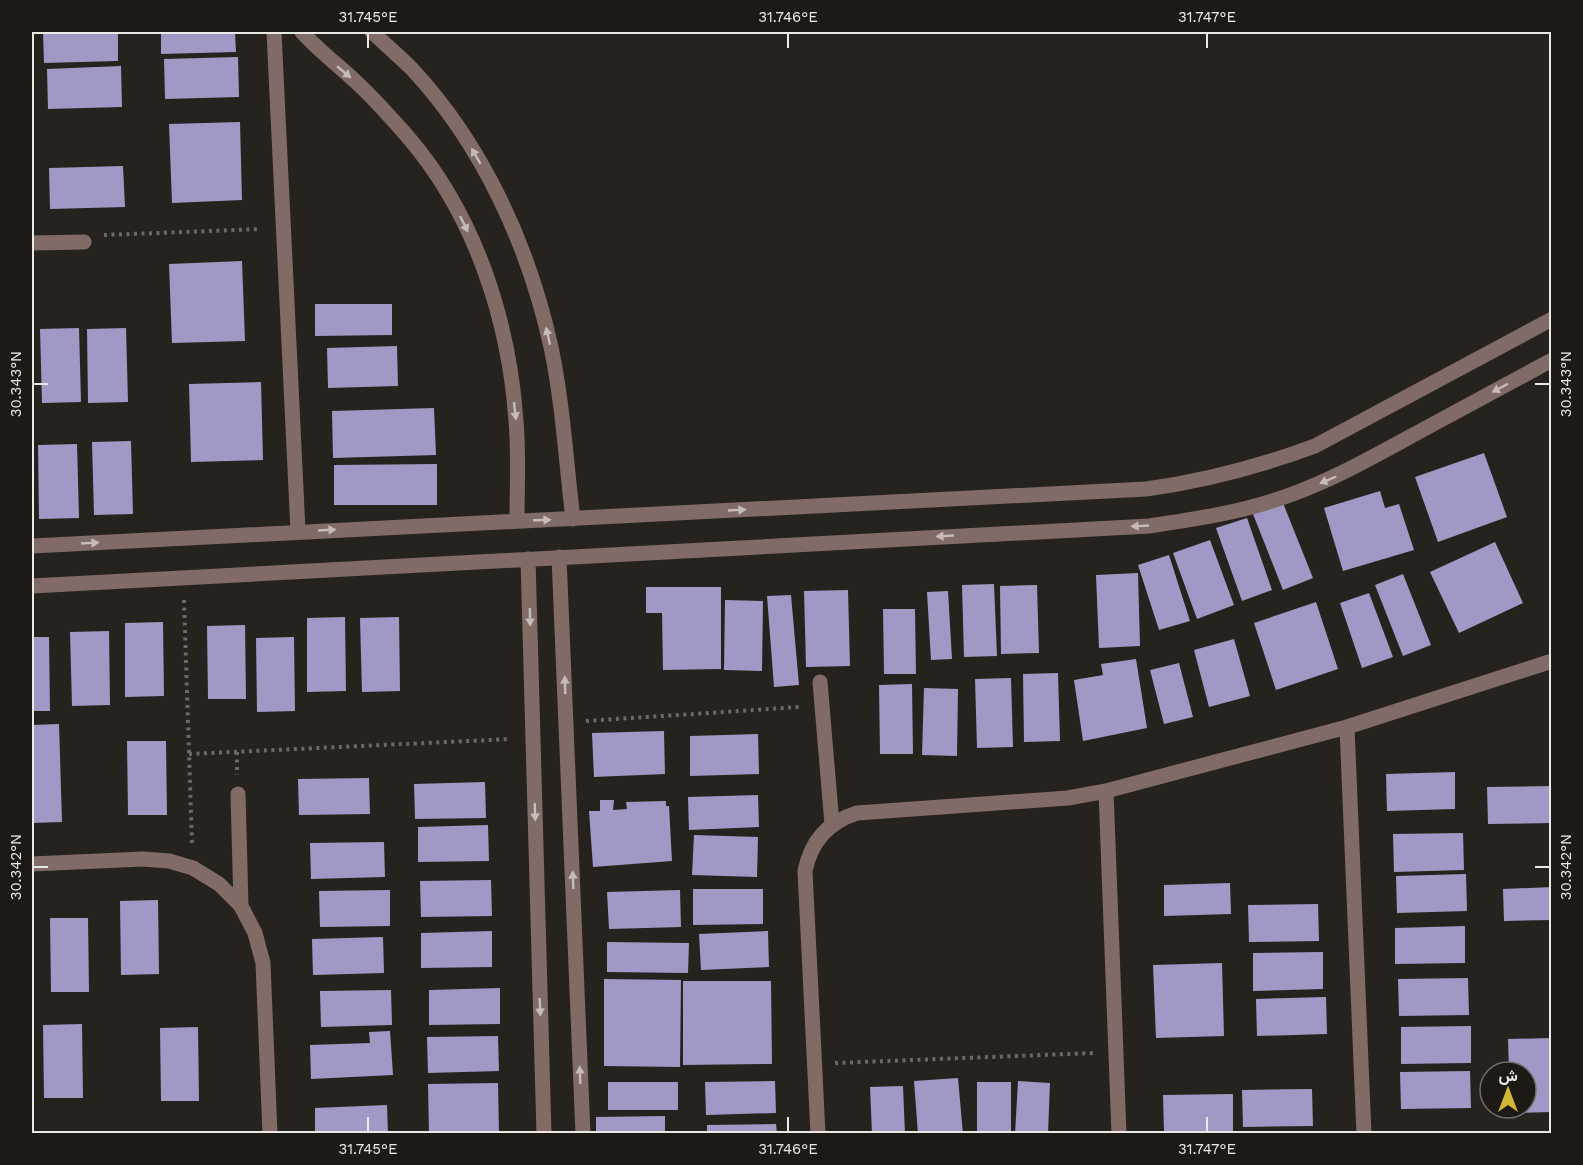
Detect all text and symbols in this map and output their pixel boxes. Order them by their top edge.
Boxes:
text: 31.745°E [338,8,398,26]
text: 31.746°E [758,8,818,26]
text: 31.747°E [1178,8,1236,26]
one-way arrow [336,65,352,78]
one-way arrow [470,148,481,164]
one-way arrow [460,215,469,232]
one-way arrow [543,327,552,346]
text: 30.343°N [7,351,25,417]
text: 30.343°N [1557,351,1575,417]
one-way arrow [1491,383,1508,393]
one-way arrow [510,401,520,420]
one-way arrow [1319,476,1337,485]
one-way arrow [728,506,747,515]
one-way arrow [533,516,552,525]
one-way arrow [1130,522,1149,531]
one-way arrow [317,525,336,534]
one-way arrow [935,532,954,541]
one-way arrow [80,538,99,547]
one-way arrow [525,608,535,627]
one-way arrow [560,676,569,695]
one-way arrow [530,803,540,822]
text: 30.342°N [7,834,25,900]
text: 30.342°N [1557,834,1575,900]
one-way arrow [568,871,577,890]
one-way arrow [536,998,545,1017]
north arrow [1478,1060,1538,1120]
one-way arrow [576,1066,585,1085]
text: ش [1498,1066,1518,1085]
text: 31.745°E [338,1140,398,1158]
text: 31.746°E [758,1140,818,1158]
text: 31.747°E [1178,1140,1236,1158]

